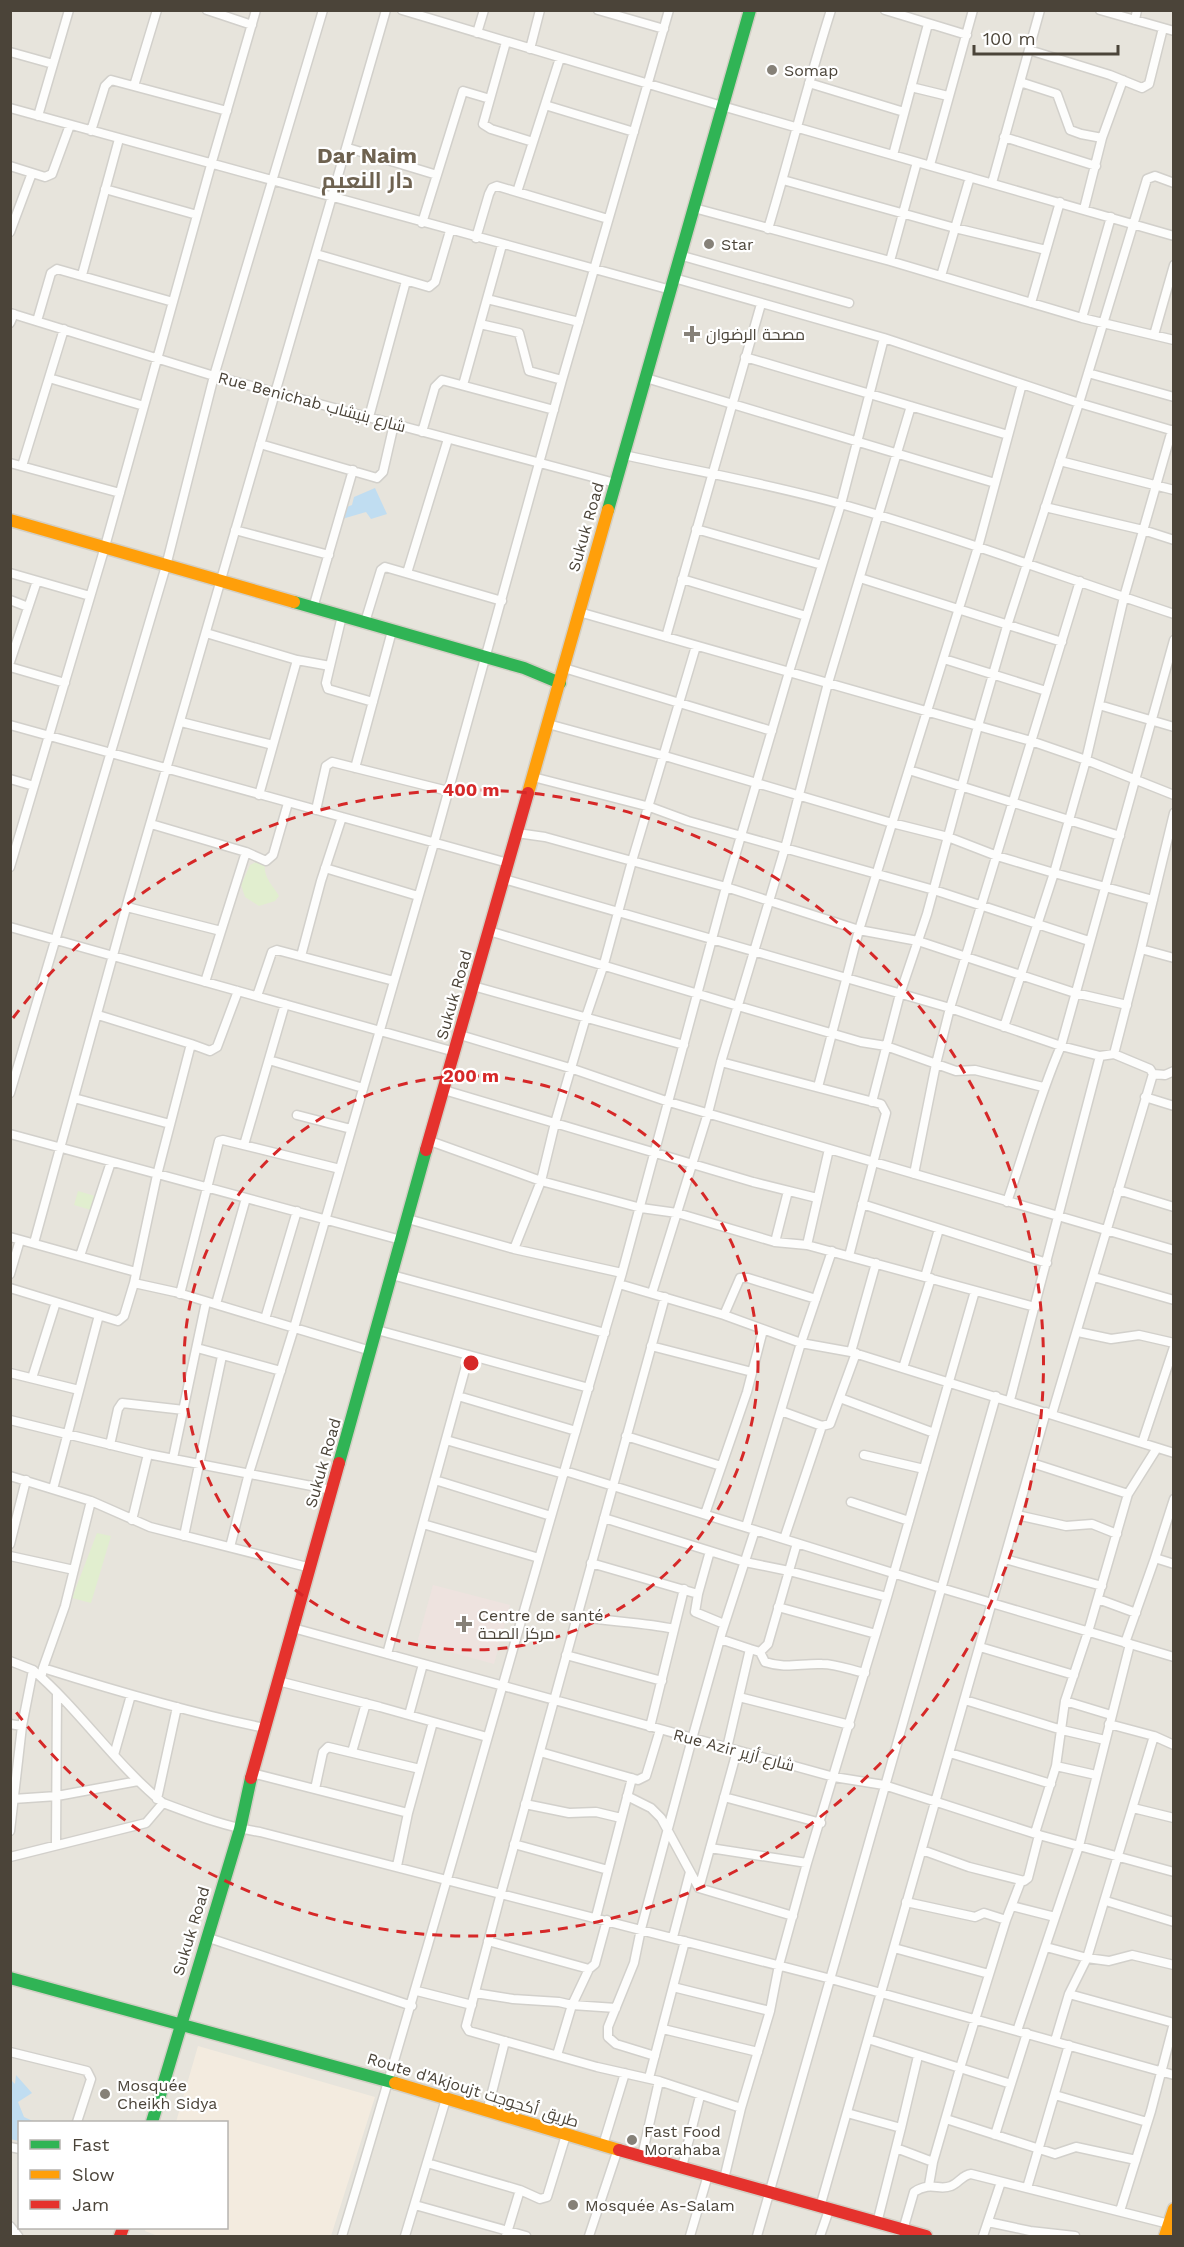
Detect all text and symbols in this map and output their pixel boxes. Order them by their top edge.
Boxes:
scale bar [974,18,1118,56]
text: 100 m [983,28,1036,49]
place label: Somap [784,61,838,80]
marker: Somap [765,63,779,77]
district label: Dar Naim دار النعيم [317,143,417,196]
place label: Star [721,235,754,254]
marker: Star [702,237,716,251]
marker: مصحة الرضوان [683,325,701,343]
place label: مصحة الرضوان [706,325,805,345]
street label: Rue Benichab شارع بنيشاب [216,368,408,438]
street label: Sukuk Road [564,480,608,574]
text: 400 m [443,779,499,800]
street label: Sukuk Road [432,948,476,1042]
text: 200 m [443,1065,499,1086]
centre of rings [461,1353,481,1373]
street label: Sukuk Road [301,1416,345,1510]
place label: Centre de santé مركز الصحة [478,1606,604,1643]
marker: Centre de santé مركز الصحة [455,1615,473,1633]
street label: Rue Azir شارع أزير [671,1725,797,1777]
street label: Sukuk Road [168,1884,214,1978]
street label: Route d'Akjoujt طريق أكجوجت [365,2049,581,2132]
place label: Mosquée Cheikh Sidya [117,2076,217,2113]
marker: Mosquée Cheikh Sidya [98,2087,112,2101]
legend [18,2121,228,2229]
place label: Fast Food Morahaba [644,2122,721,2159]
marker: Fast Food Morahaba [625,2133,639,2147]
text: Fast [72,2134,110,2155]
text: Slow [72,2164,115,2185]
text: Jam [72,2194,109,2215]
place label: Mosquée As-Salam [585,2196,735,2215]
marker: Mosquée As-Salam [566,2198,580,2212]

